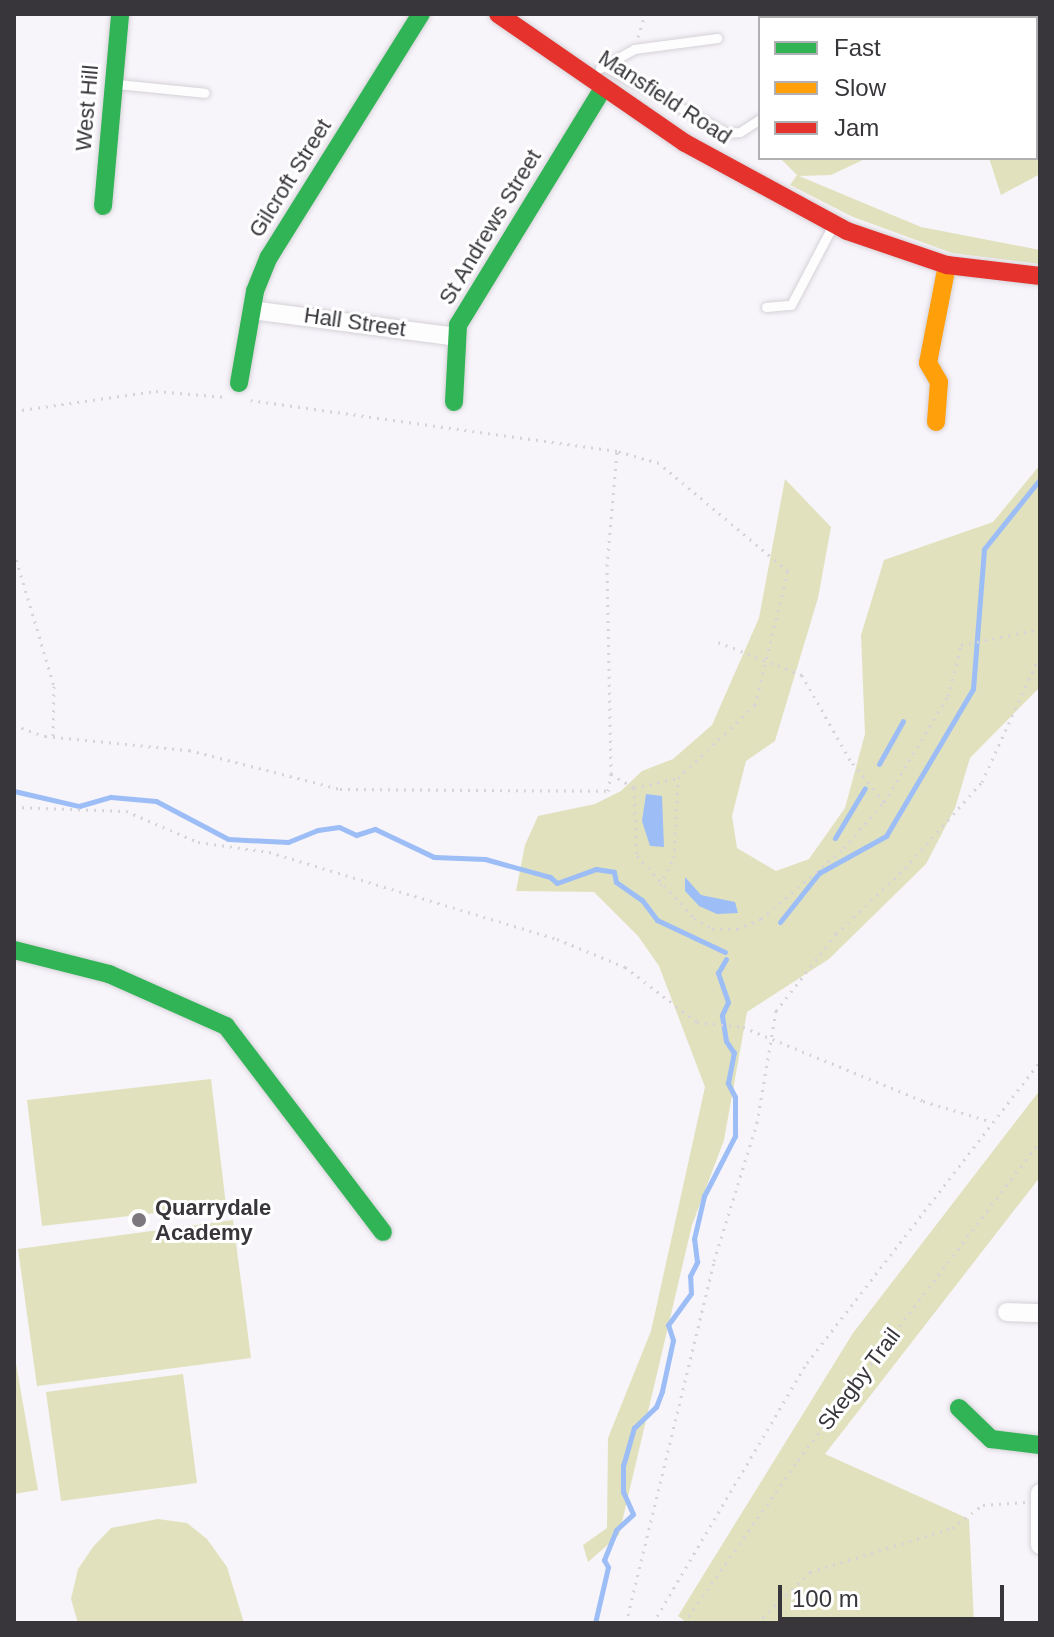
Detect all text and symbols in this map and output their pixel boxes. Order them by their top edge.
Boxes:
legend [758,16,1038,160]
text: Fast [834,34,881,61]
street label: Mansfield Road [594,44,736,150]
street label: West Hill [70,64,104,152]
text: Slow [834,74,886,101]
street label: Gilcroft Street [243,114,337,242]
text: Jam [834,114,879,141]
street label: St Andrews Street [433,144,547,310]
street label: Hall Street [302,302,408,342]
place label: Quarrydale Academy [155,1194,271,1246]
marker: Quarrydale Academy [130,1211,148,1229]
street label: Skegby Trail [812,1323,906,1435]
scale bar [782,1569,1008,1619]
text: 100 m [792,1585,859,1612]

